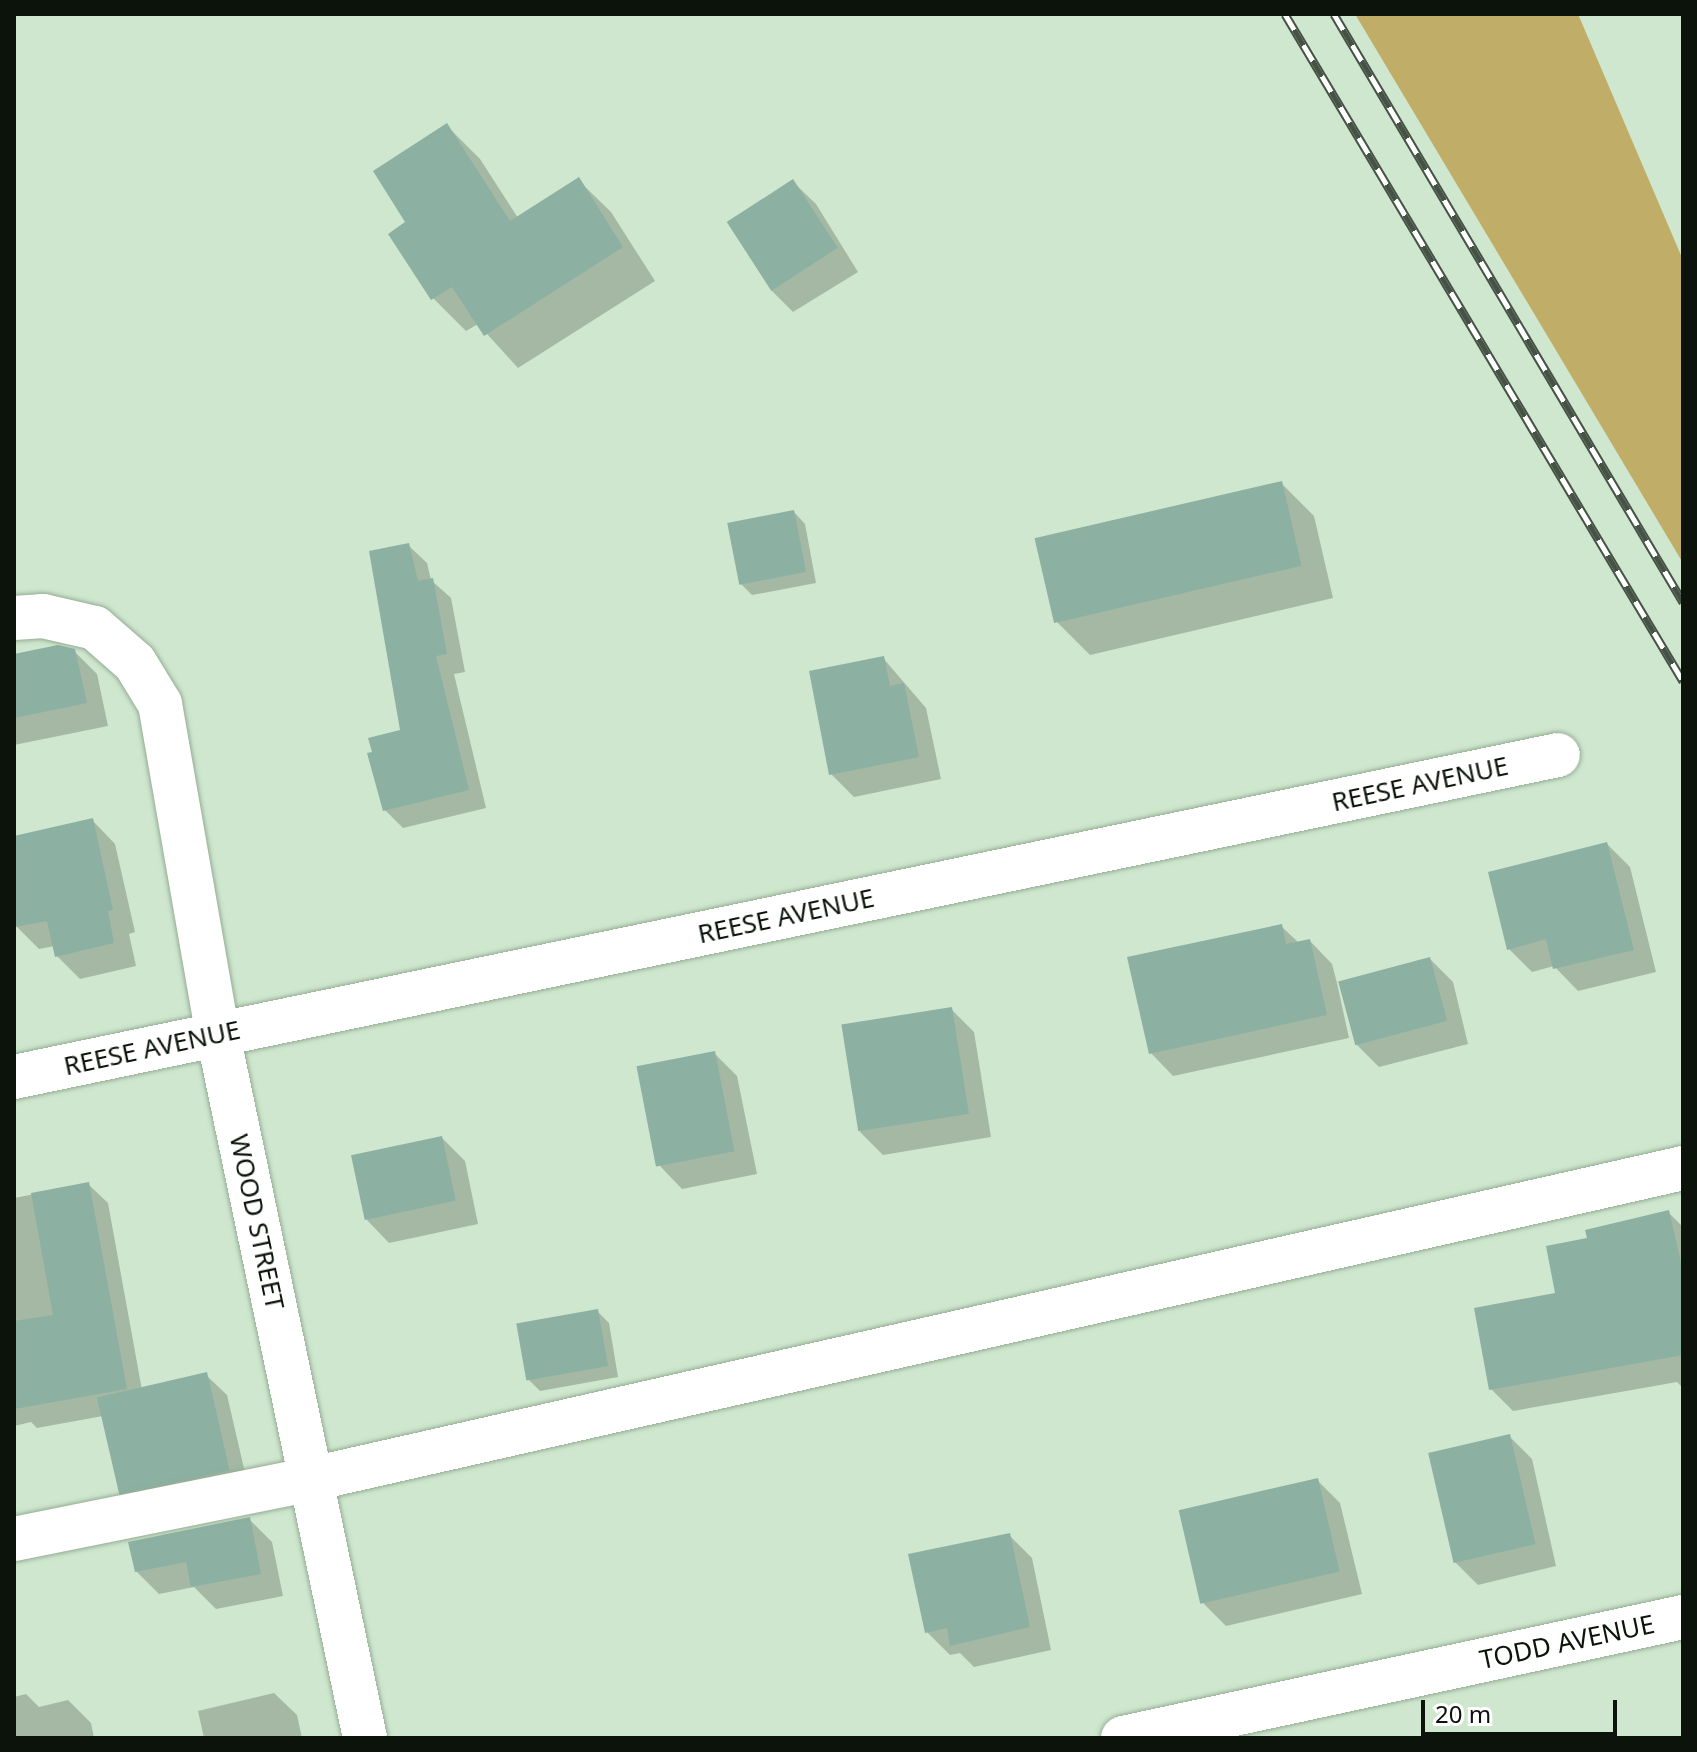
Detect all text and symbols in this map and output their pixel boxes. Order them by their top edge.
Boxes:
street label: REESE AVENUE [1329,750,1511,818]
street label: REESE AVENUE [695,882,877,950]
street label: REESE AVENUE [61,1014,243,1082]
street label: WOOD STREET [223,1131,291,1313]
street label: TODD AVENUE [1477,1608,1657,1676]
scale bar [1425,1684,1621,1734]
text: 20 m [1435,1697,1491,1730]

